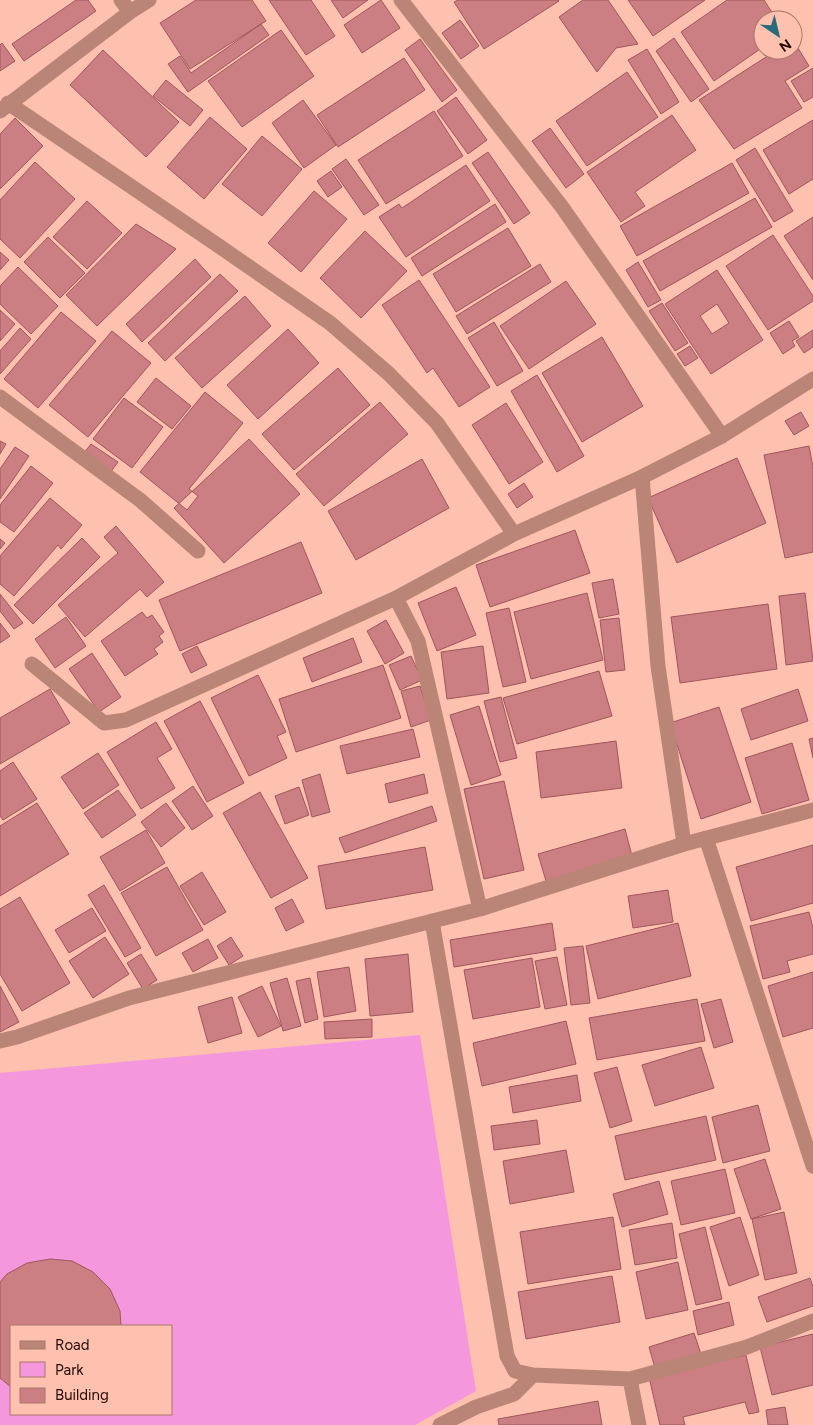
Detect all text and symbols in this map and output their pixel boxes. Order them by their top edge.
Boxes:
north arrow [753,10,803,60]
text: N [776,35,794,55]
legend [10,1325,172,1415]
text: Road [55,1336,90,1354]
text: Park [55,1361,84,1379]
text: Building [55,1386,109,1404]

